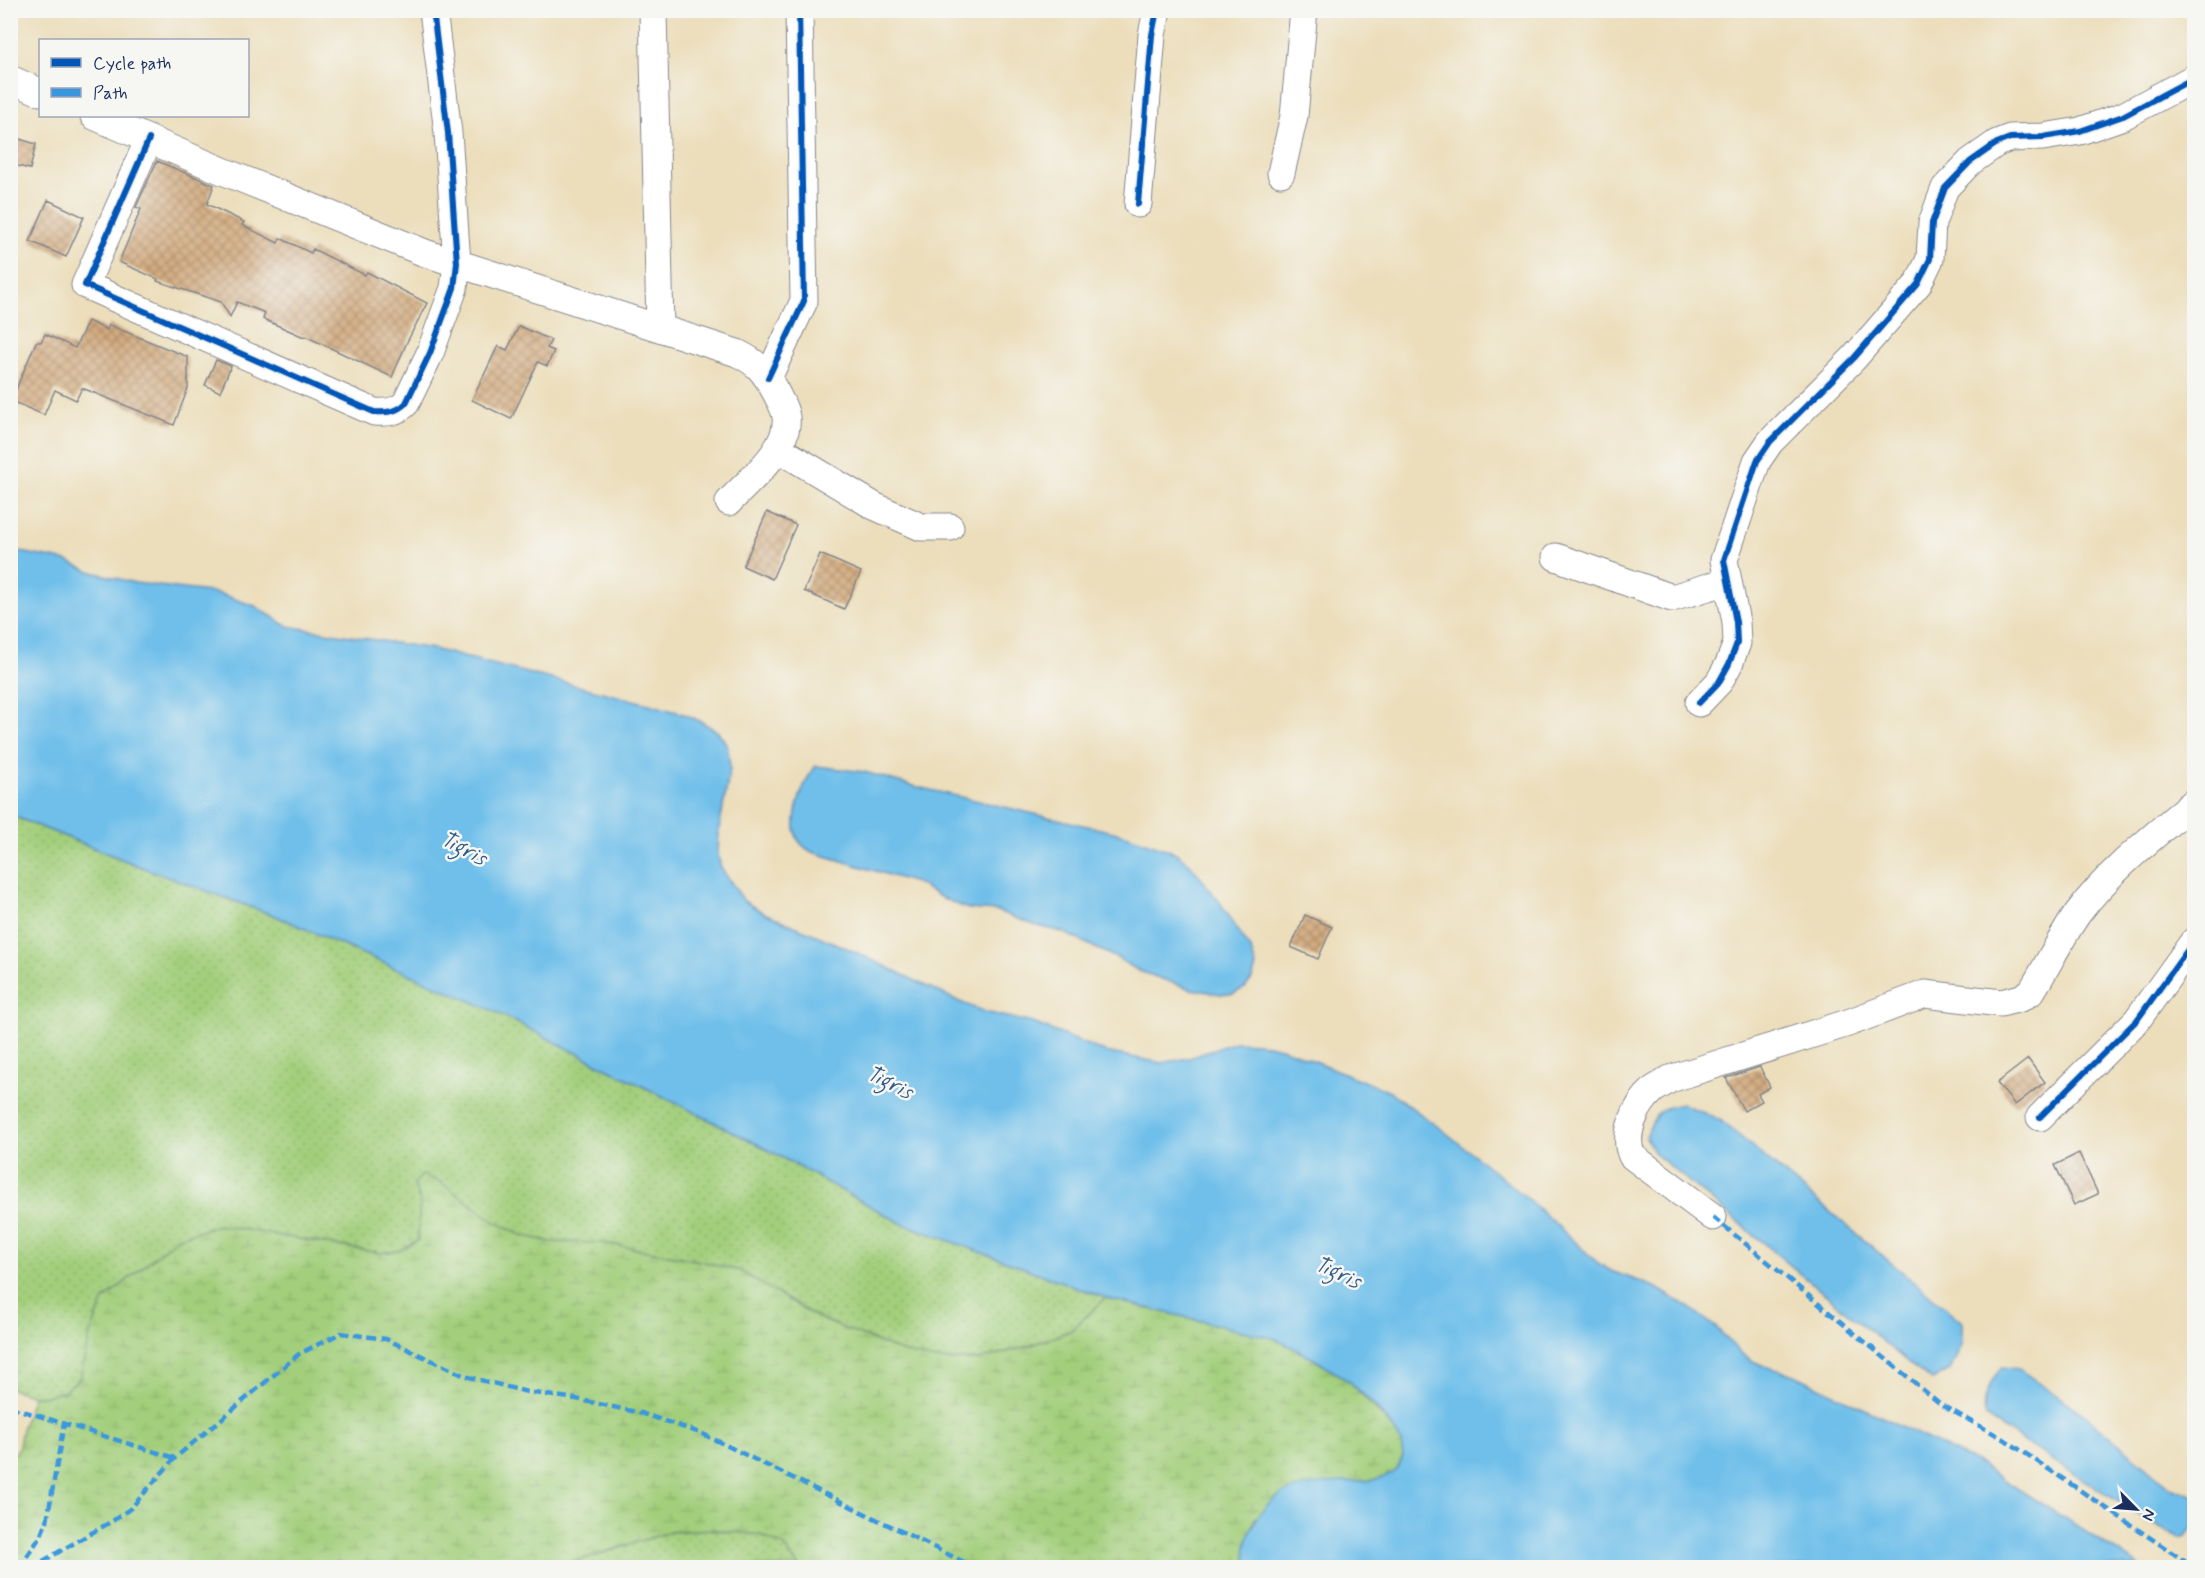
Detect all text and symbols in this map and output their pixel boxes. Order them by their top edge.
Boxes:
legend [39,39,249,117]
text: Cycle path [93,52,171,76]
text: Path [93,82,128,106]
water label: Tigris [435,825,493,875]
water label: Tigris [861,1059,919,1109]
water label: Tigris [1309,1250,1367,1298]
north arrow [2106,1479,2166,1539]
text: N [2136,1505,2160,1524]

